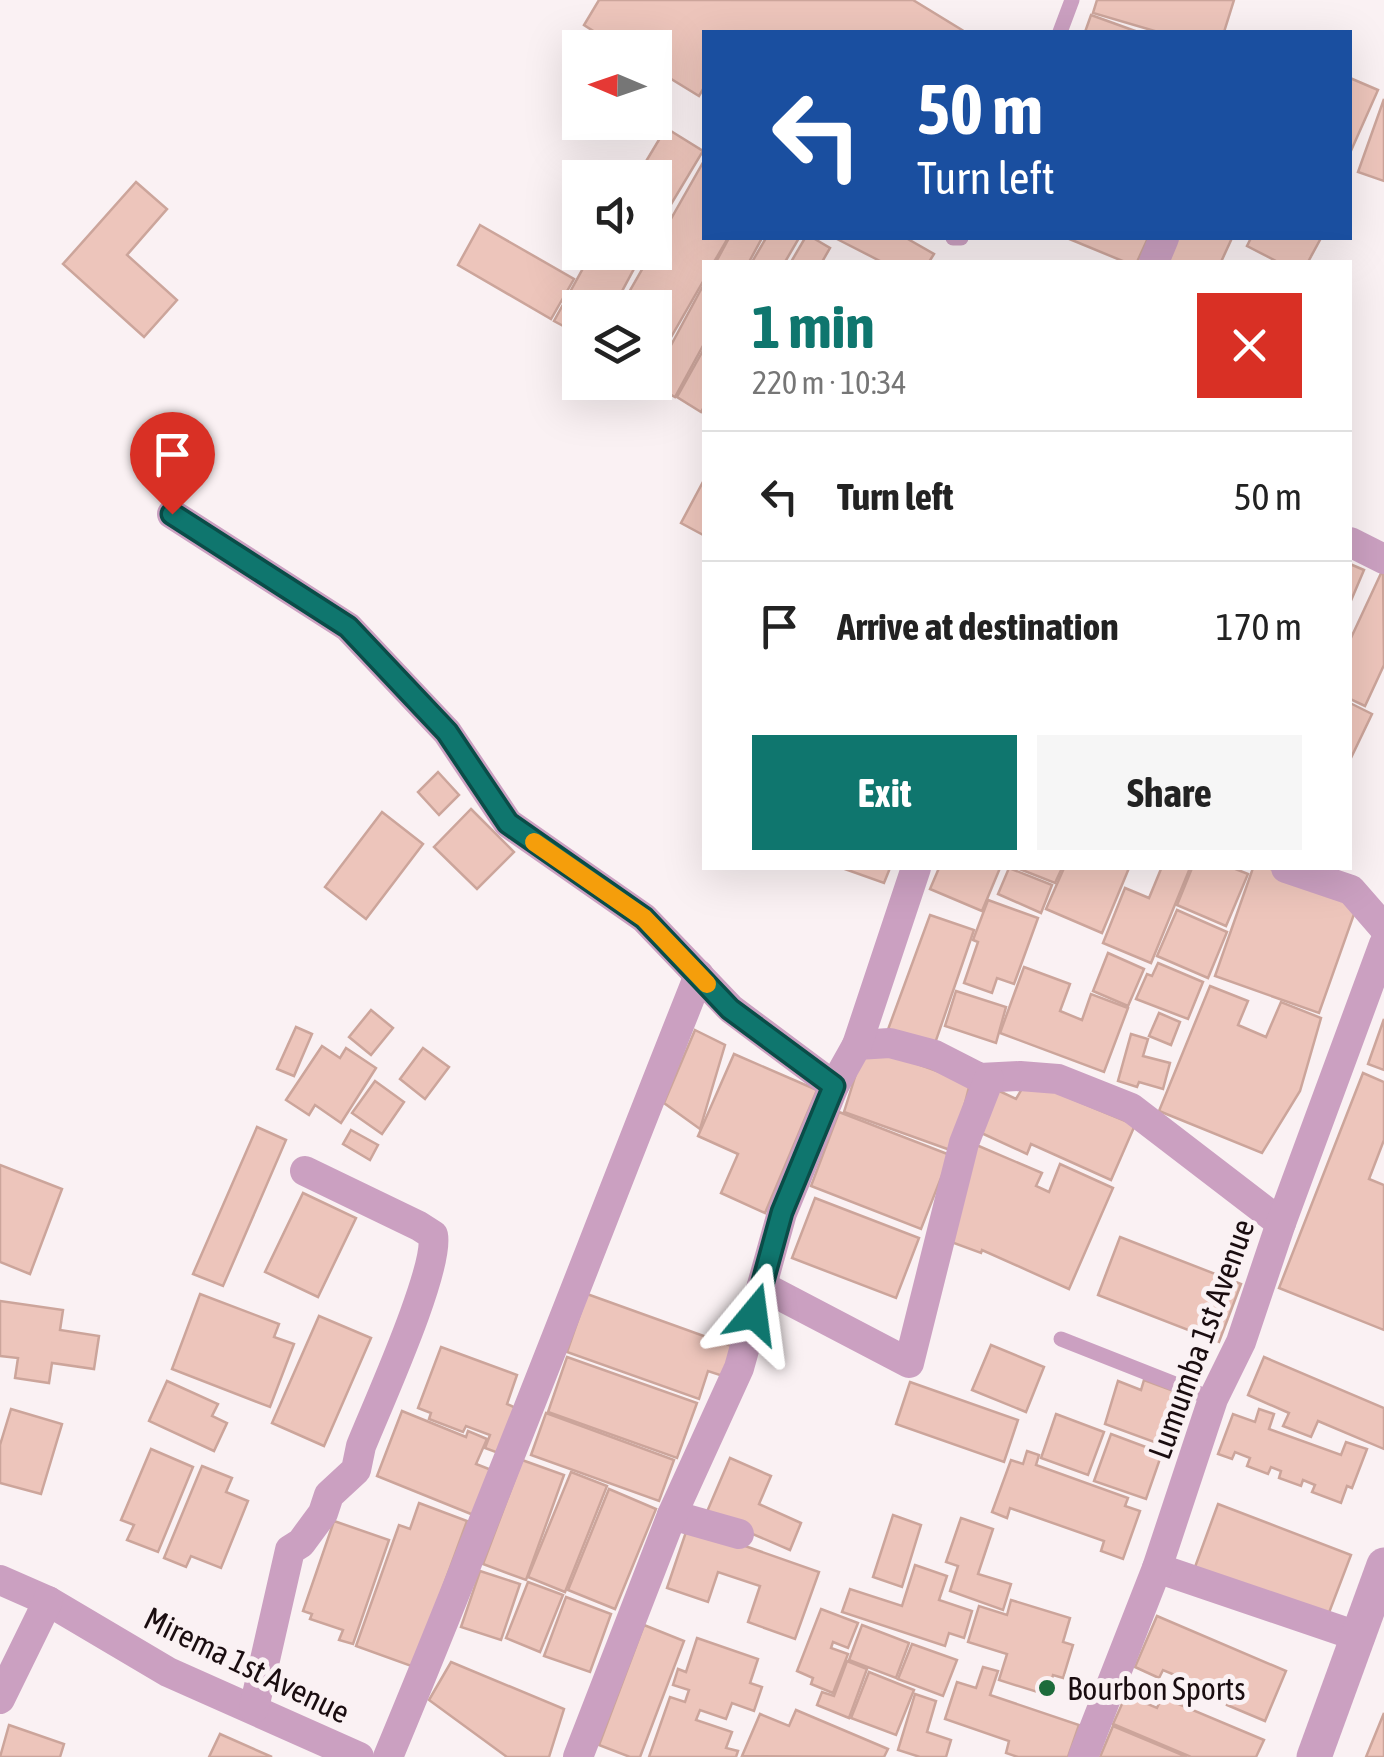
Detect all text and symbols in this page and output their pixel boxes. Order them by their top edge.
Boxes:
north arrow [562,30,672,140]
map controls [562,30,672,400]
text: 50 m [917,69,1043,149]
icon: left [752,70,882,200]
text: Turn left [917,152,1055,204]
button: sound [562,160,672,270]
button: layers [562,290,672,400]
text: 1 min [752,292,875,361]
button: close [1197,293,1302,398]
text: 220 m · 10:34 [752,364,907,401]
pin [130,412,215,515]
icon: arrive [145,427,200,482]
icon: left [752,469,807,524]
text: Turn left [837,475,953,518]
text: 50 m [1234,475,1302,518]
icon: arrive [752,599,807,654]
text: Arrive at destination [837,605,1119,648]
text: 170 m [1216,605,1302,648]
button: Exit [752,735,1017,850]
button: Share [1037,735,1302,850]
street label: Lumumba 1st Avenue [1140,1214,1262,1464]
position arrow [702,1262,806,1366]
street label: Mirema 1st Avenue [138,1599,356,1731]
place label: Bourbon Sports [1067,1670,1246,1707]
marker: Bourbon Sports [1036,1677,1058,1699]

